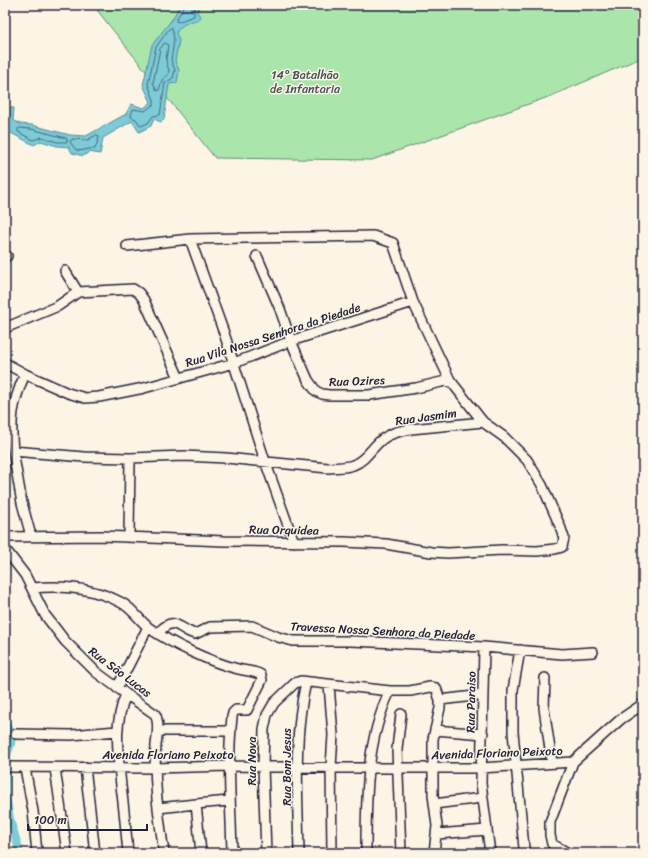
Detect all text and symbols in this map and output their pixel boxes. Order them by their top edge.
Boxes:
park label: 14° Batalhão de Infantaria [270,64,341,100]
street label: Rua Vila Nossa Senhora da Piedade [182,296,364,374]
street label: Rua Ozires [329,369,385,393]
street label: Rua Jasmim [394,402,458,432]
street label: Rua Orquidea [249,518,319,542]
street label: Travessa Nossa Senhora da Piedade [290,615,476,647]
street label: Rua São Lucas [83,641,157,704]
street label: Rua Paraiso [459,671,483,733]
street label: Rua Bom Jesus [276,728,298,806]
street label: Rua Nova [241,737,263,785]
street label: Avenida Floriano Peixoto [430,740,563,766]
street label: Avenida Floriano Peixoto [101,744,234,766]
scale bar [28,806,147,832]
text: 100 m [34,809,67,831]

